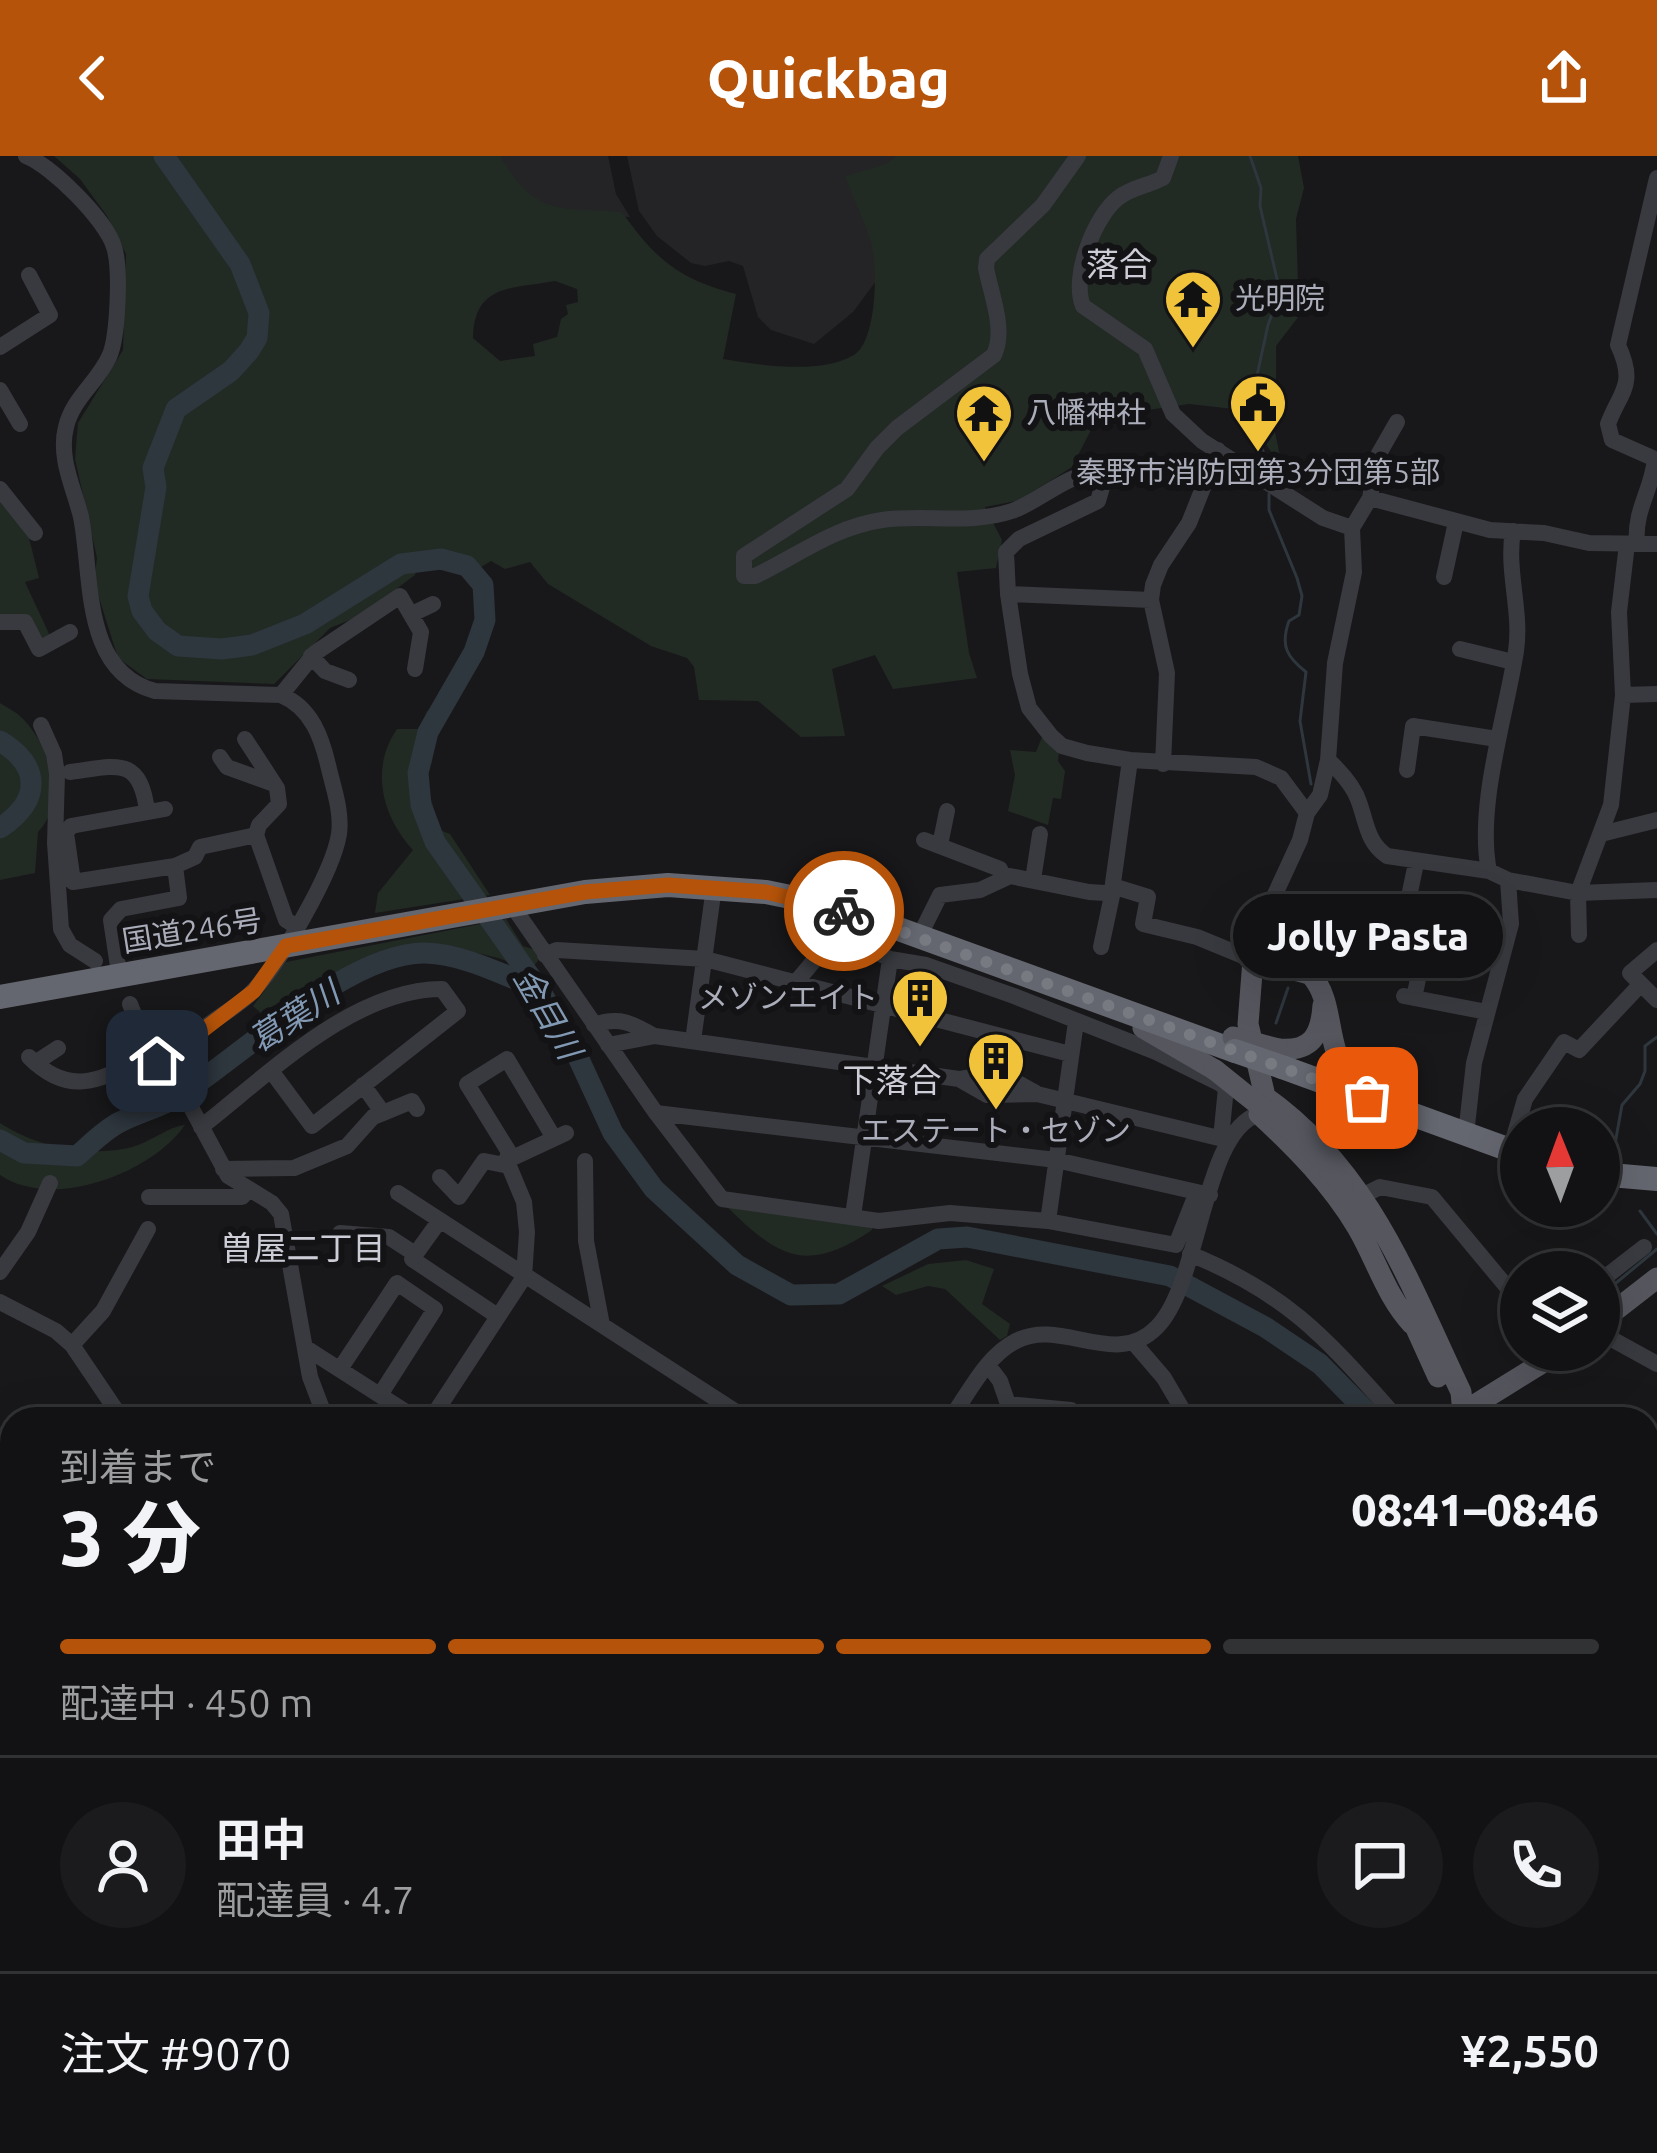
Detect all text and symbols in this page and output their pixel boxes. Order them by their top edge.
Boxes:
icon: back [60,45,126,111]
icon: share [1531,45,1597,111]
text: Quickbag [707,48,950,108]
district label: 落合 [1086,245,1152,282]
temple icon: 光明院 [1162,268,1224,350]
place label: 光明院 [1235,281,1325,315]
public building icon: 秦野市消防団第3分団第5部 [1227,372,1289,454]
temple icon: 八幡神社 [953,382,1015,464]
place label: 八幡神社 [1026,395,1146,429]
place label: 秦野市消防団第3分団第5部 [1076,455,1440,489]
courier [784,851,904,971]
icon: bike [811,878,877,944]
callout: Jolly Pasta [1232,894,1502,978]
street label: 国道246号 [120,902,264,958]
text: Jolly Pasta [1267,914,1469,957]
water label: 金目川 [508,961,591,1067]
building icon: メゾンエイト [889,967,951,1049]
water label: 葛葉川 [242,971,348,1058]
place label: メゾンエイト [698,980,878,1014]
pin [106,1010,208,1112]
icon: home [124,1028,190,1094]
building icon: エステート・セゾン [965,1030,1027,1112]
pin [1316,1047,1418,1149]
district label: 下落合 [843,1061,942,1098]
icon: bag [1334,1065,1400,1131]
north arrow [1500,1107,1620,1227]
map controls [1500,1107,1620,1371]
place label: エステート・セゾン [861,1113,1131,1147]
district label: 曽屋二丁目 [221,1229,386,1266]
button: layers [1500,1251,1620,1371]
text: 到着まで [60,1445,216,1488]
text: 08:41–08:46 [1351,1484,1599,1535]
text: 3 分 [60,1493,201,1581]
text: 配達中 · 450 m [60,1681,313,1724]
button: person [60,1802,186,1928]
button: chat [1317,1802,1443,1928]
button: phone [1473,1802,1599,1928]
text: 田中 [216,1814,306,1865]
text: 配達員 · 4.7 [216,1878,414,1921]
text: ¥2,550 [1461,2025,1599,2076]
text: 注文 #9070 [60,2028,291,2079]

